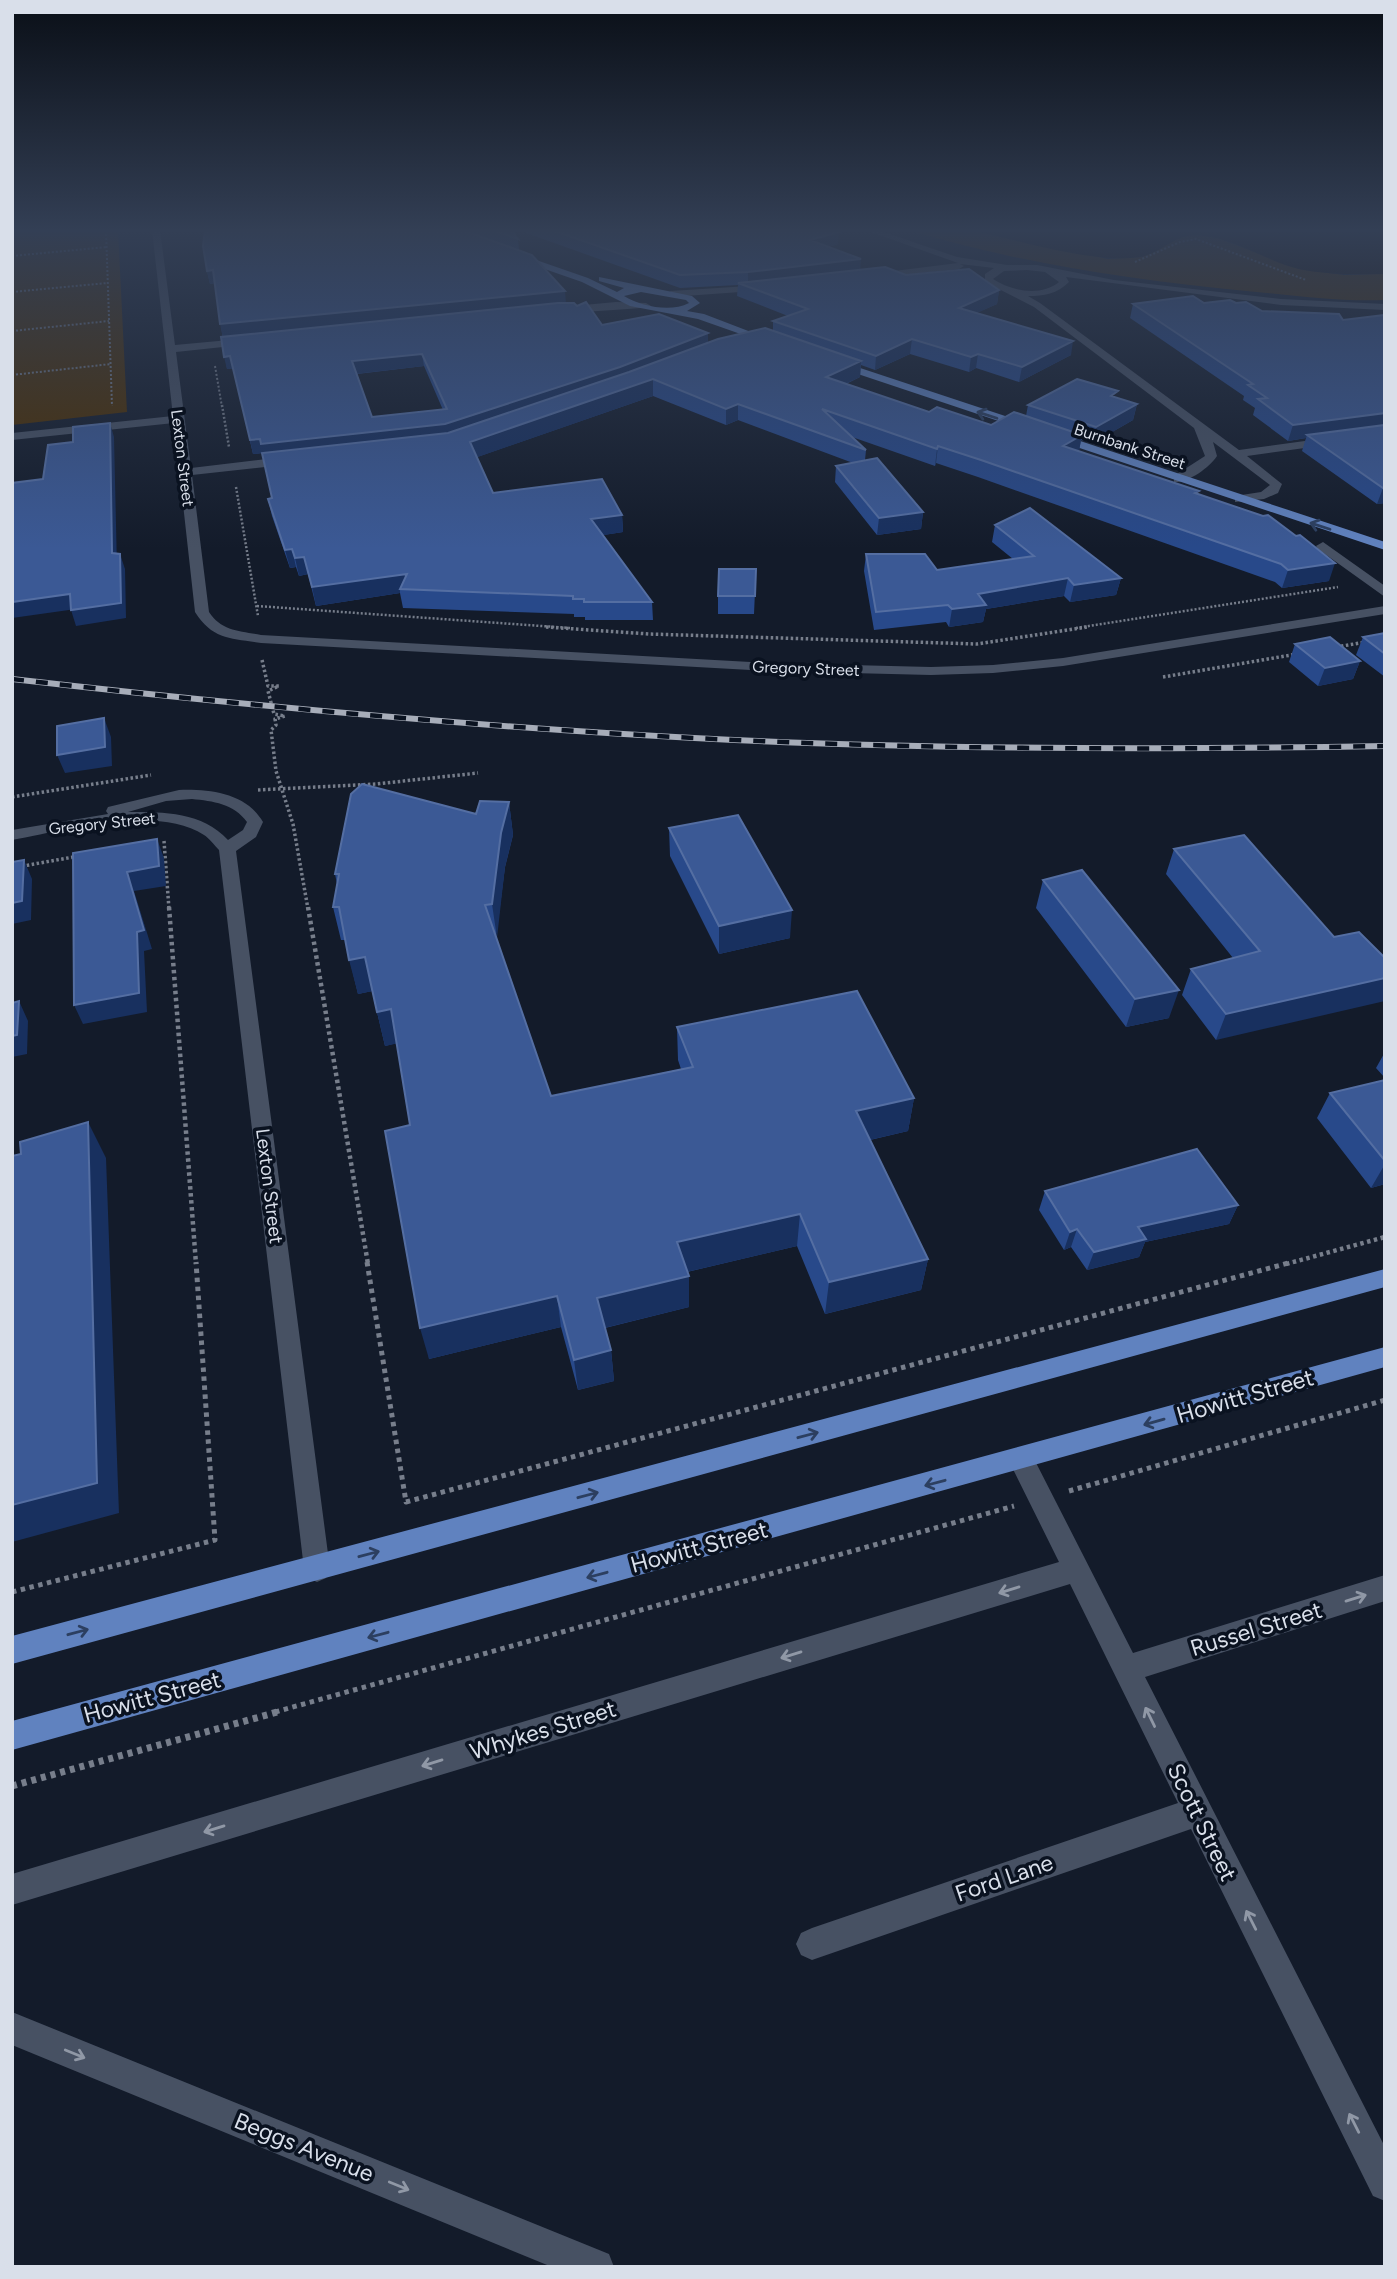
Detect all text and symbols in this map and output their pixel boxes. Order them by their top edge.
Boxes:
street label: Lexton Street [167,408,198,508]
one-way arrow [977,408,999,420]
street label: Burnbank Street [1072,420,1188,473]
one-way arrow [1309,518,1331,531]
street label: Gregory Street [752,657,860,680]
street label: Gregory Street [48,808,157,839]
street label: Lexton Street [251,1127,288,1245]
street label: Howitt Street [1173,1363,1317,1429]
one-way arrow [1143,1416,1165,1429]
one-way arrow [796,1428,819,1441]
one-way arrow [924,1477,946,1490]
one-way arrow [577,1487,599,1500]
street label: Howitt Street [627,1515,771,1579]
one-way arrow [358,1547,380,1560]
one-way arrow [586,1569,609,1582]
one-way arrow [998,1584,1020,1597]
one-way arrow [1345,1590,1367,1603]
street label: Russel Street [1187,1596,1325,1662]
one-way arrow [67,1625,89,1638]
one-way arrow [367,1630,389,1643]
one-way arrow [780,1650,802,1663]
street label: Howitt Street [80,1665,224,1729]
street label: Whykes Street [467,1695,619,1765]
one-way arrow [1143,1706,1156,1728]
one-way arrow [422,1758,444,1771]
street label: Scott Street [1161,1759,1243,1885]
one-way arrow [204,1823,226,1836]
street label: Ford Lane [951,1848,1057,1908]
one-way arrow [1244,1910,1258,1931]
one-way arrow [64,2048,86,2061]
street label: Beggs Avenue [230,2106,378,2188]
one-way arrow [1347,2113,1360,2134]
one-way arrow [388,2181,410,2194]

